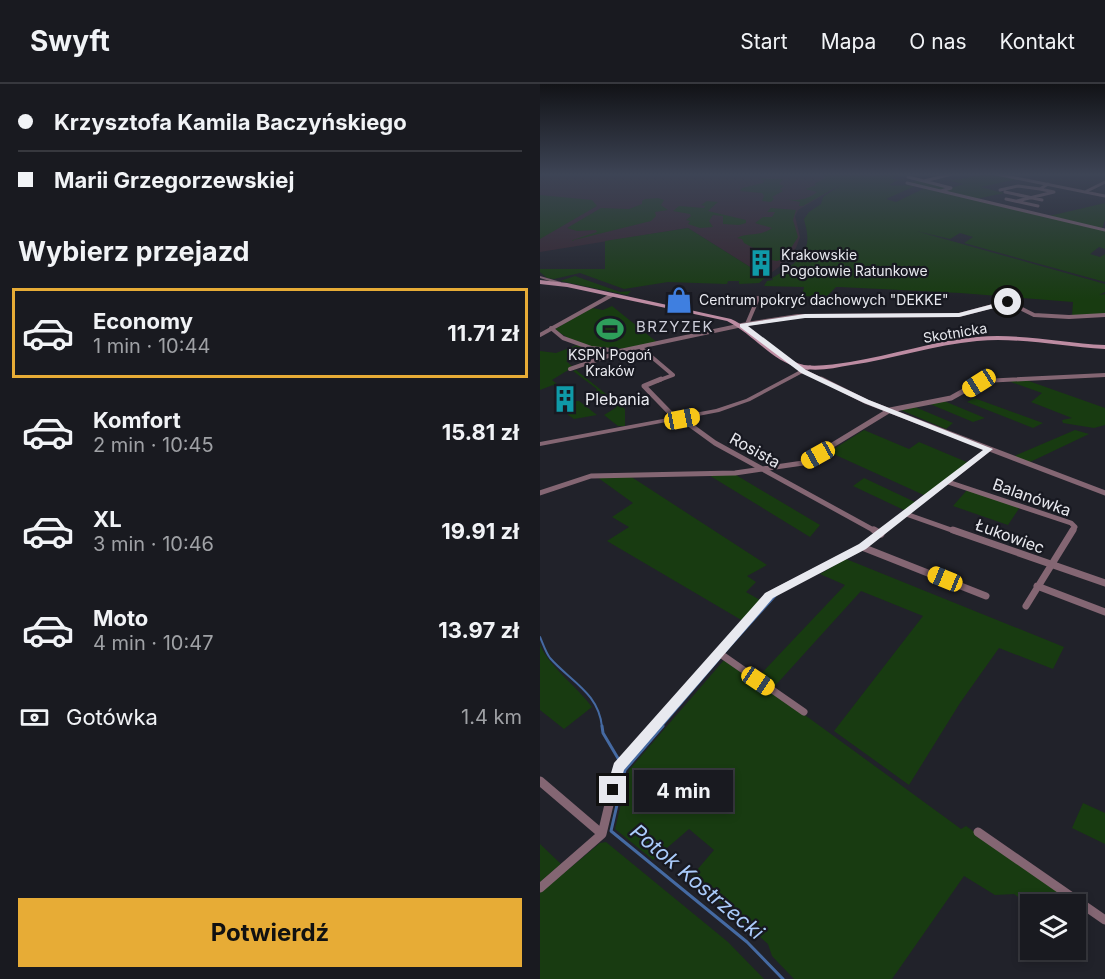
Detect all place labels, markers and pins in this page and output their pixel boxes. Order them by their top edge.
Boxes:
place label: Krakowskie Pogotowie Ratunkowe [781,246,928,279]
building icon: Krakowskie Pogotowie Ratunkowe [746,248,776,278]
shop icon: Centrum pokryć dachowych "DEKKE" [664,285,694,315]
place label: Centrum pokryć dachowych "DEKKE" [699,291,949,308]
sports icon: KSPN Pogoń Kraków [595,314,625,344]
place label: KSPN Pogoń Kraków [568,346,652,379]
building icon: Plebania [550,384,580,414]
place label: Plebania [585,389,650,409]

